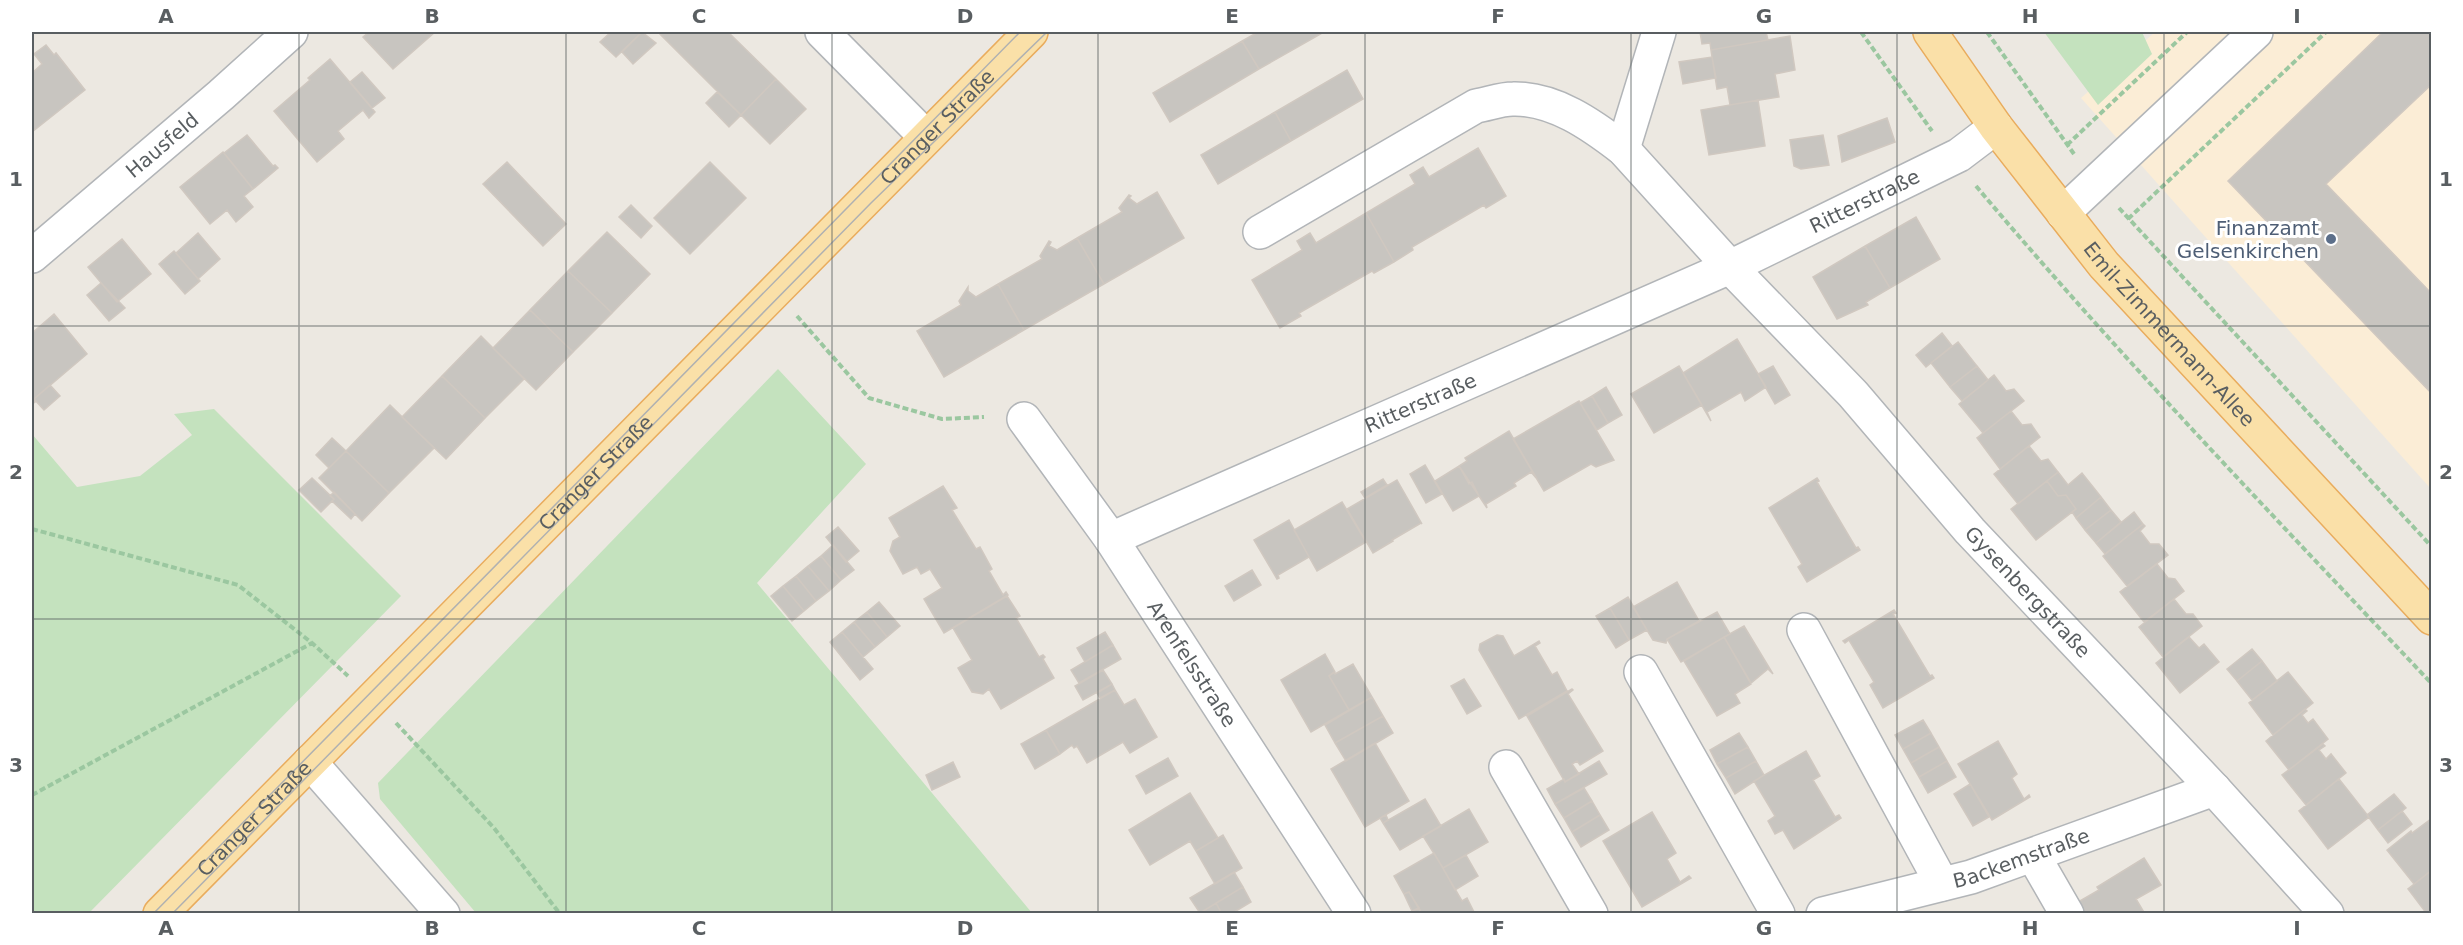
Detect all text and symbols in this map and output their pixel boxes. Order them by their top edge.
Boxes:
text: A [158,4,174,28]
text: B [424,4,440,28]
text: C [692,4,706,28]
text: D [957,4,973,28]
text: E [1225,4,1239,28]
text: F [1491,4,1505,28]
text: G [1756,4,1772,28]
text: H [2022,4,2038,28]
text: I [2293,4,2301,28]
street label: Cranger Straße [875,64,999,190]
street label: Hausfeld [121,107,203,183]
street label: Ritterstraße [1806,164,1924,238]
text: 1 [9,167,23,191]
text: 1 [2439,167,2453,191]
place label: Finanzamt Gelsenkirchen [2177,216,2319,263]
marker: Finanzamt Gelsenkirchen [2324,232,2338,246]
street label: Emil-Zimmermann-Allee [2079,237,2260,432]
street label: Ritterstraße [1361,368,1480,438]
street label: Cranger Straße [533,410,658,536]
text: 2 [9,460,23,484]
text: 2 [2439,460,2453,484]
street label: Gysenbergstraße [1960,521,2095,663]
street label: Arenfelsstraße [1142,596,1242,731]
text: 3 [9,753,23,777]
text: 3 [2439,753,2453,777]
street label: Cranger Straße [192,756,316,881]
street label: Backemstraße [1950,823,2093,893]
text: A [158,916,174,940]
text: B [424,916,440,940]
text: C [692,916,706,940]
text: D [957,916,973,940]
text: E [1225,916,1239,940]
text: F [1491,916,1505,940]
text: G [1756,916,1772,940]
text: H [2022,916,2038,940]
text: I [2293,916,2301,940]

